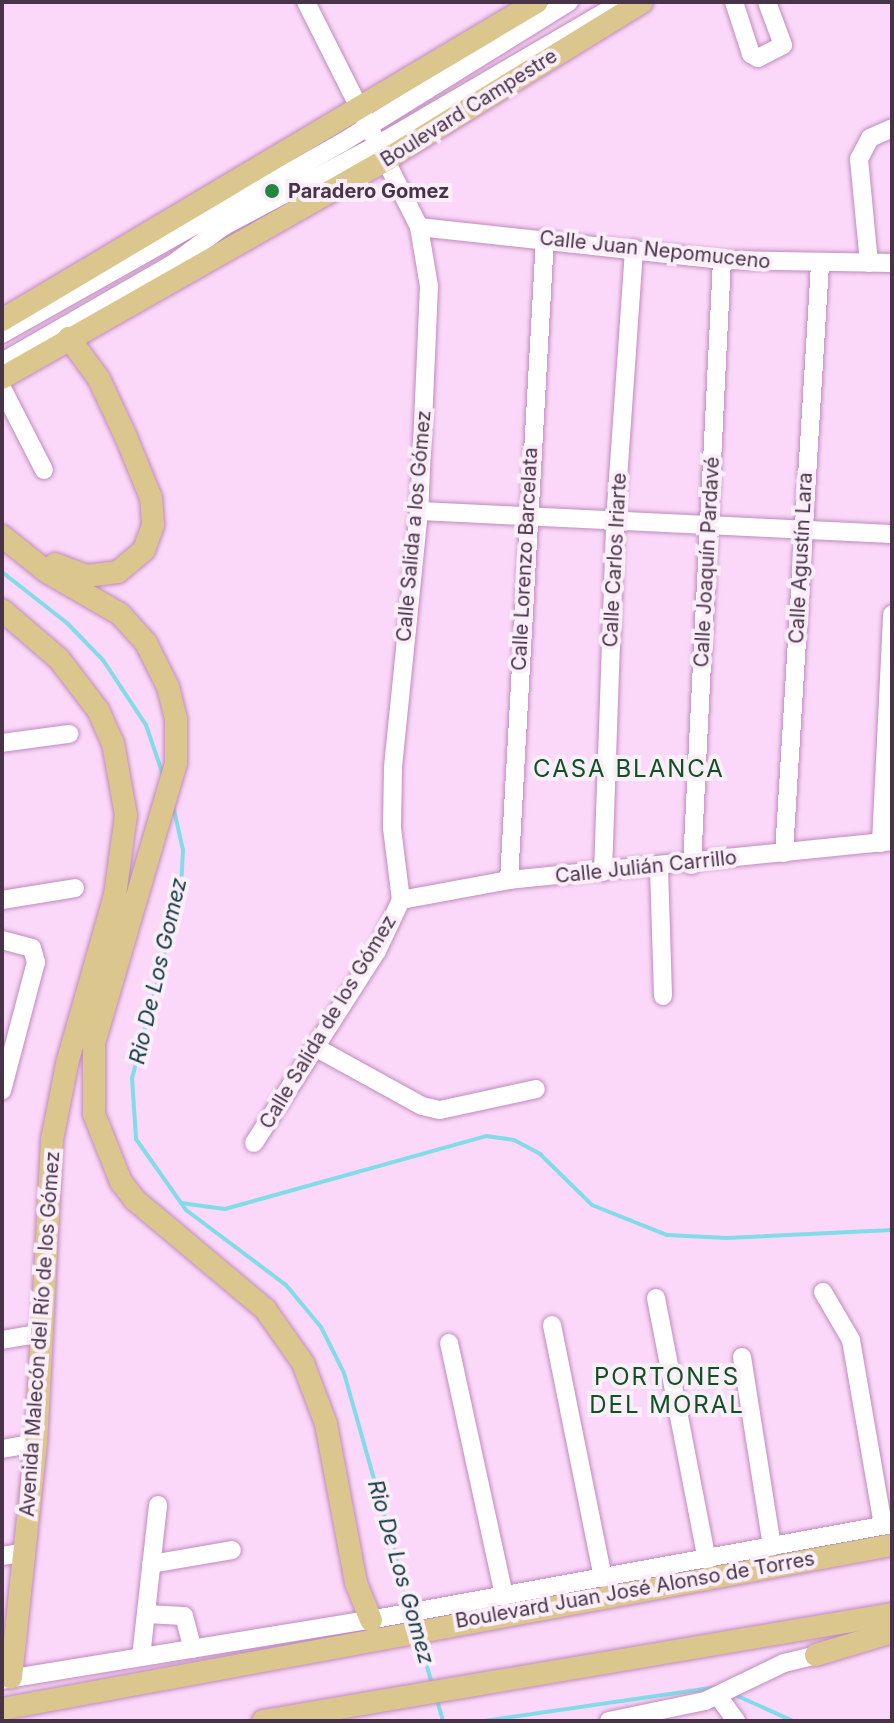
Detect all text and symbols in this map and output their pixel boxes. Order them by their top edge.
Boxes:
street label: Boulevard Campestre [376,44,562,172]
place label: Paradero Gomez [288,179,449,203]
marker: Paradero Gomez [263,182,281,200]
street label: Calle Juan Nepomuceno [538,226,772,274]
street label: Calle Salida a los Gómez [392,409,436,643]
street label: Calle Lorenzo Barcelata [507,447,543,671]
street label: Calle Joaquín Pardavé [689,456,725,668]
street label: Calle Carlos Iriarte [598,472,632,648]
street label: Calle Agustín Lara [785,472,817,644]
district label: CASA BLANCA [533,755,725,783]
street label: Calle Julián Carrillo [554,846,738,888]
water label: Rio De Los Gomez [124,875,192,1067]
street label: Calle Salida de los Gómez [255,911,401,1133]
street label: Avenida Malecón del Río de los Gómez [15,1150,65,1518]
district label: PORTONES DEL MORAL [589,1363,745,1419]
water label: Rio De Los Gomez [362,1477,440,1667]
street label: Boulevard Juan José Alonso de Torres [453,1547,817,1633]

